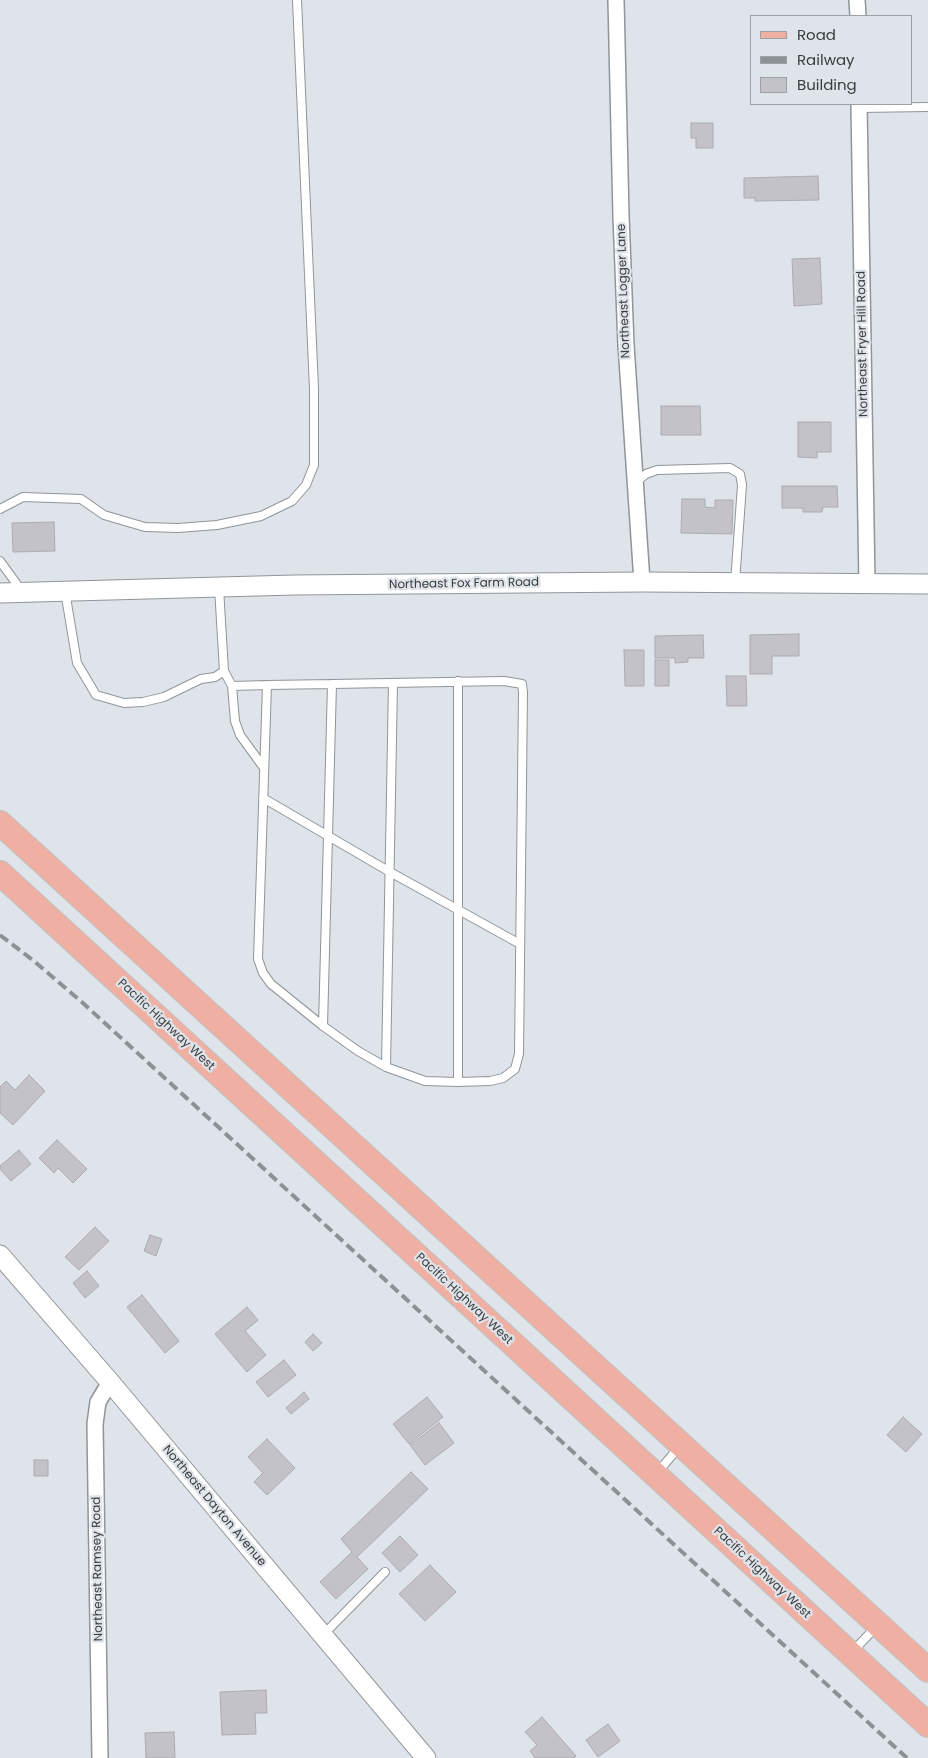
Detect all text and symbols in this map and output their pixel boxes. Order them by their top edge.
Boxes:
legend [750,15,913,105]
text: Road [797,24,836,45]
text: Railway [797,49,855,70]
text: Building [797,74,857,95]
street label: Northeast Logger Lane [614,223,634,359]
street label: Northeast Fryer Hill Road [855,271,871,417]
street label: Northeast Fox Farm Road [389,575,539,593]
street label: Pacific Highway West [114,976,218,1074]
street label: Pacific Highway West [412,1250,516,1348]
street label: Northeast Dayton Avenue [159,1443,269,1569]
street label: Northeast Ramsey Road [90,1497,106,1641]
street label: Pacific Highway West [710,1524,814,1622]

